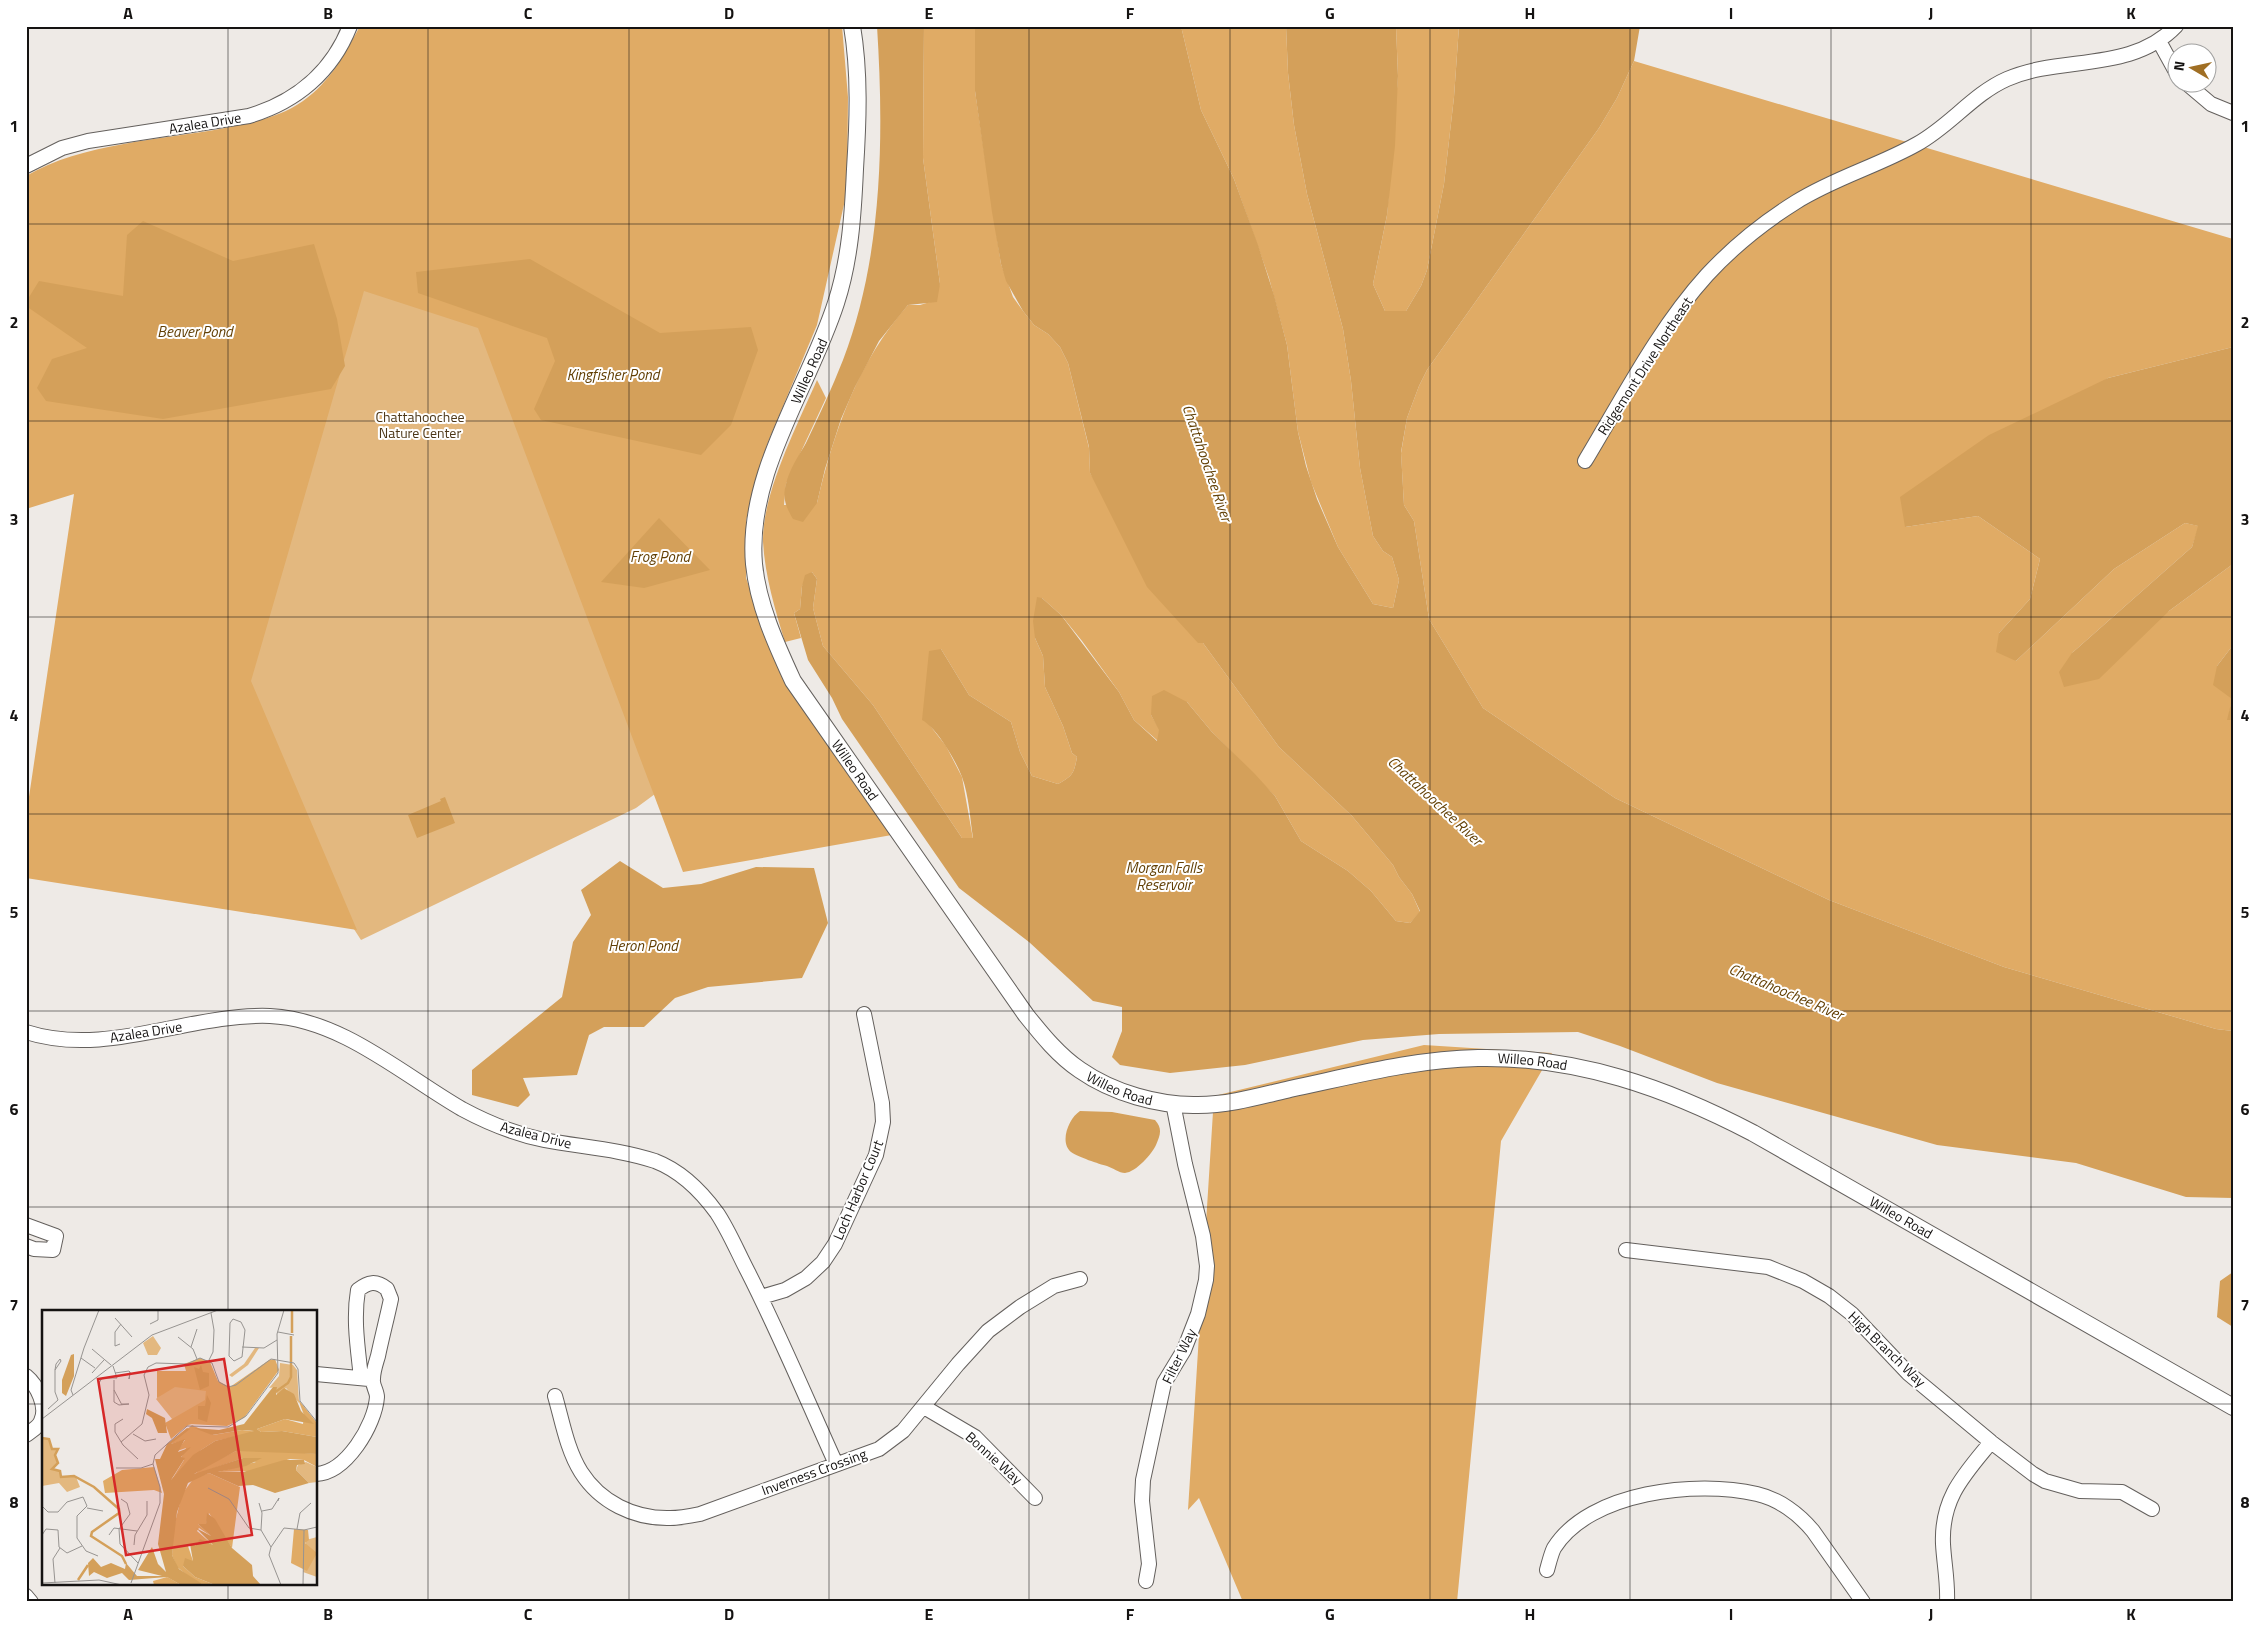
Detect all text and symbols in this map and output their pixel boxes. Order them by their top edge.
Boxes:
text: A [123,1,133,25]
text: B [323,1,333,25]
text: C [524,1,533,25]
text: D [724,1,734,25]
text: E [925,1,934,25]
text: F [1126,1,1135,25]
text: G [1325,1,1335,25]
text: H [1525,1,1535,25]
text: I [1729,1,1733,25]
text: J [1929,1,1933,25]
text: K [2126,1,2136,25]
north arrow [2166,42,2216,92]
text: N [2168,59,2190,72]
street label: Azalea Drive [167,106,242,139]
text: 1 [10,114,18,138]
text: 1 [2241,114,2249,138]
street label: Ridgemont Drive Northeast [1592,292,1697,439]
text: 2 [10,310,18,334]
text: 2 [2241,310,2249,334]
water label: Beaver Pond [157,320,234,343]
street label: Willeo Road [785,335,832,407]
water label: Kingfisher Pond [567,363,661,386]
water label: Chattahoochee River [1177,401,1239,527]
park label: Chattahoochee Nature Center [375,406,465,443]
text: 3 [10,507,18,531]
text: 3 [2241,507,2249,531]
water label: Frog Pond [630,545,691,568]
text: 4 [10,703,19,727]
text: 4 [2241,703,2250,727]
street label: Willeo Road [827,735,884,805]
water label: Chattahoochee River [1383,750,1490,852]
water label: Morgan Falls Reservoir [1126,856,1204,896]
text: 5 [10,900,19,924]
text: 5 [2241,900,2250,924]
water label: Heron Pond [608,934,679,957]
water label: Chattahoochee River [1725,957,1849,1027]
street label: Azalea Drive [108,1015,183,1048]
street label: Willeo Road [1497,1047,1569,1075]
street label: Willeo Road [1083,1066,1155,1110]
text: 6 [10,1097,19,1121]
text: 6 [2241,1097,2250,1121]
street label: Azalea Drive [498,1116,574,1154]
street label: Loch Harbor Court [827,1136,888,1243]
street label: Willeo Road [1866,1191,1937,1244]
text: 7 [10,1293,18,1317]
text: 7 [2241,1293,2249,1317]
street label: High Branch Way [1844,1306,1931,1391]
inset map [42,1310,318,1586]
street label: Filter Way [1156,1324,1201,1387]
street label: Bonnie Way [961,1426,1028,1489]
street label: Inverness Crossing [758,1443,869,1500]
text: 8 [10,1490,19,1514]
text: 8 [2241,1490,2250,1514]
text: A [123,1602,133,1626]
text: B [323,1602,333,1626]
text: C [524,1602,533,1626]
text: D [724,1602,734,1626]
text: E [925,1602,934,1626]
text: F [1126,1602,1135,1626]
text: G [1325,1602,1335,1626]
text: H [1525,1602,1535,1626]
text: I [1729,1602,1733,1626]
text: J [1929,1602,1933,1626]
text: K [2126,1602,2136,1626]

